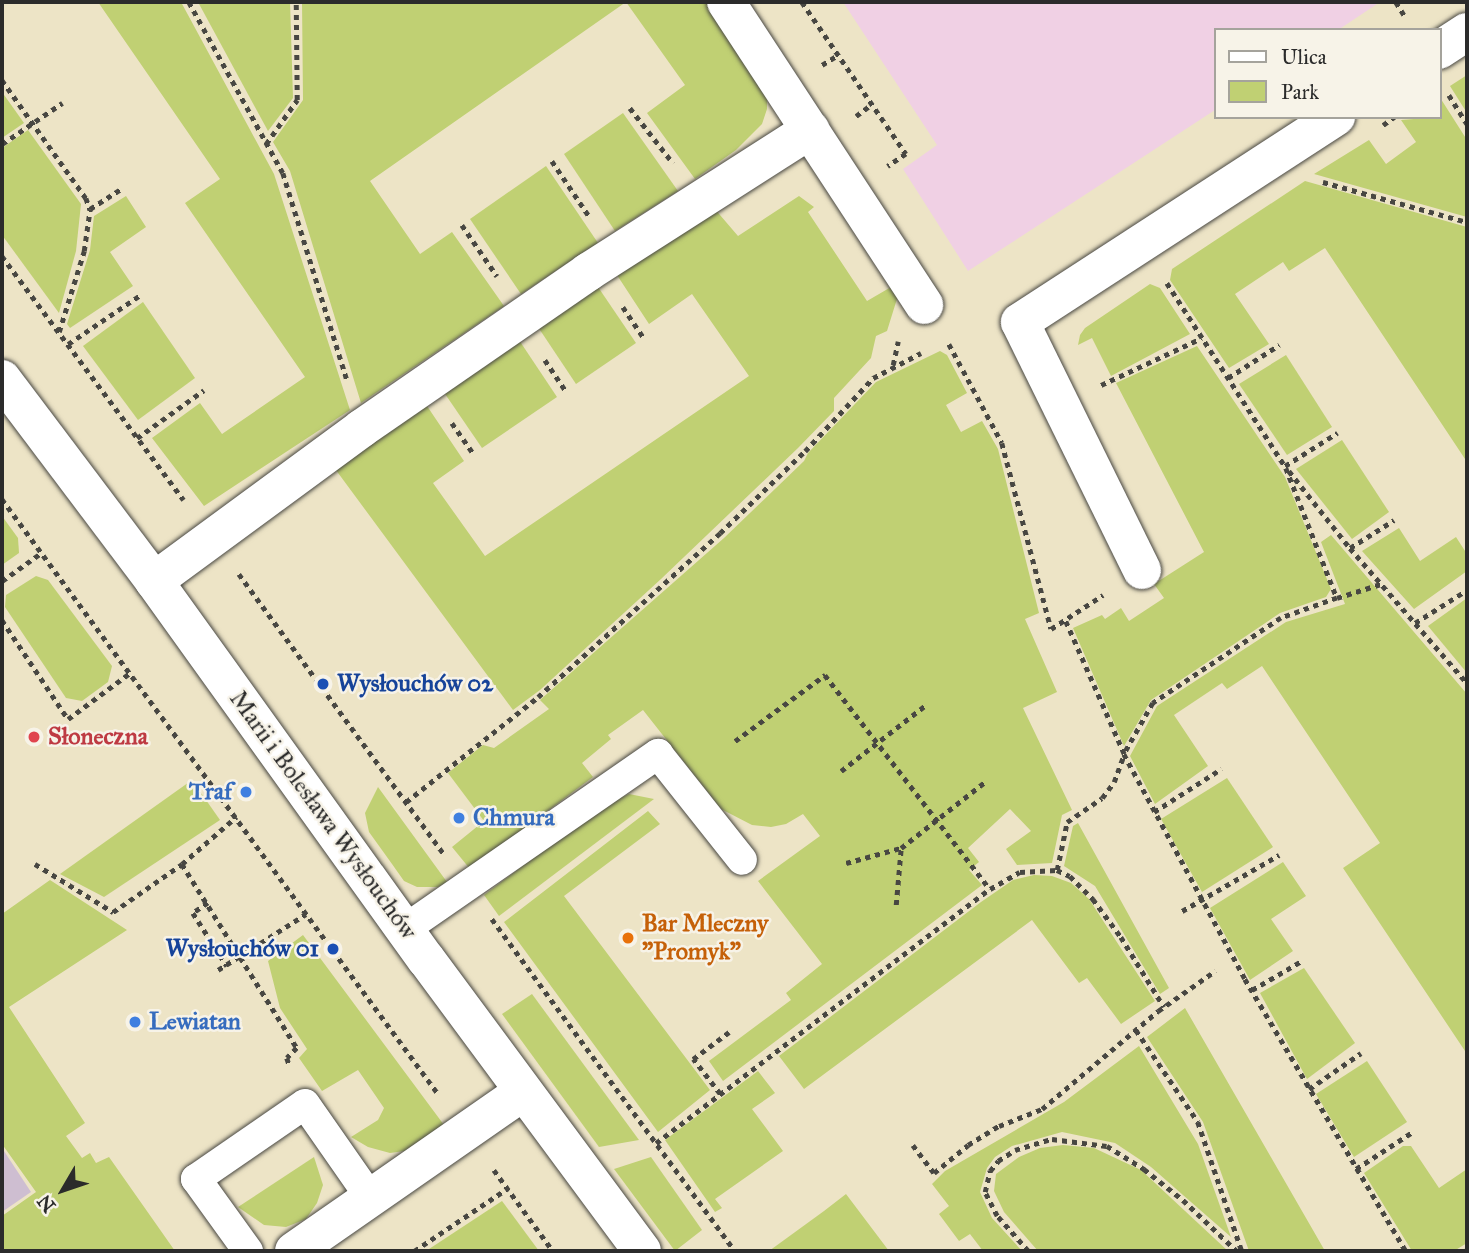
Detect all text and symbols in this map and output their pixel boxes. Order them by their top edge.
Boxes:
legend [1214,28,1441,119]
text: Ulica [1281,44,1327,70]
text: Park [1281,79,1319,105]
place label: Wysłouchów 02 [337,670,493,698]
marker: Wysłouchów 02 [315,676,331,692]
street label: Marii i Bolesława Wysłouchów [223,685,423,945]
place label: Słoneczna [48,723,148,751]
marker: Słoneczna [26,729,42,745]
place label: Traf [189,778,232,806]
marker: Traf [238,784,254,800]
place label: Chmura [473,804,555,832]
marker: Chmura [451,810,467,826]
place label: Bar Mleczny "Promyk" [642,910,768,966]
marker: Bar Mleczny "Promyk" [620,930,636,946]
place label: Wysłouchów 01 [165,935,319,963]
marker: Wysłouchów 01 [325,941,341,957]
place label: Lewiatan [149,1008,241,1036]
marker: Lewiatan [127,1014,143,1030]
north arrow [28,1155,98,1225]
text: N [32,1190,60,1217]

